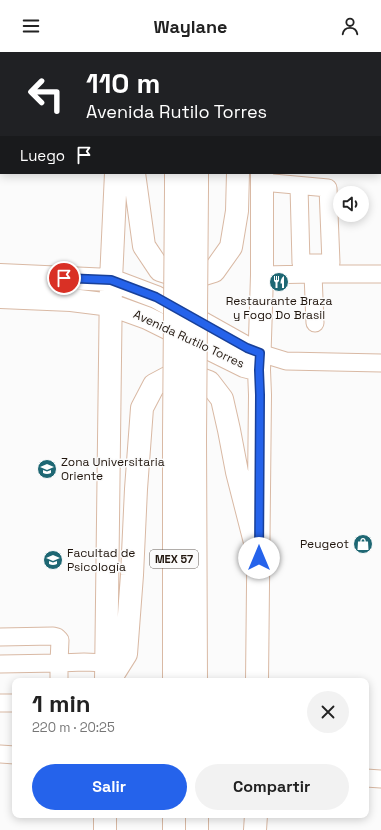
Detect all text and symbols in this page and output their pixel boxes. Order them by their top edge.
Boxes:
icon: menu [20,15,42,37]
text: Waylane [154,15,227,38]
icon: person [339,15,361,37]
text: 110 m [86,65,160,101]
icon: left [20,68,72,120]
text: Avenida Rutilo Torres [86,100,267,123]
icon: arrive [73,144,95,166]
text: Luego [20,146,65,165]
map controls [333,186,369,222]
button: sound [333,186,369,222]
pin [47,261,81,295]
icon: arrive [53,267,75,289]
restaurant icon: Restaurante Braza y Fogo Do Brasil [268,271,290,293]
place label: Restaurante Braza y Fogo Do Brasil [226,293,332,323]
street label: Avenida Rutilo Torres [131,306,247,372]
place label: Zona Universitaria Oriente [61,454,165,484]
school or university icon: Zona Universitaria Oriente [36,458,58,480]
shop icon: Peugeot [352,533,374,555]
place label: Peugeot [300,536,349,552]
position arrow [238,537,280,579]
place label: Facultad de Psicología [67,545,135,575]
school or university icon: Facultad de Psicología [42,549,64,571]
road number: MEX 57 [150,550,198,568]
text: 1 min [32,688,91,719]
button: close [307,691,349,733]
text: 220 m · 20:25 [32,719,115,736]
button: Salir [32,764,187,810]
button: Compartir [195,764,349,810]

